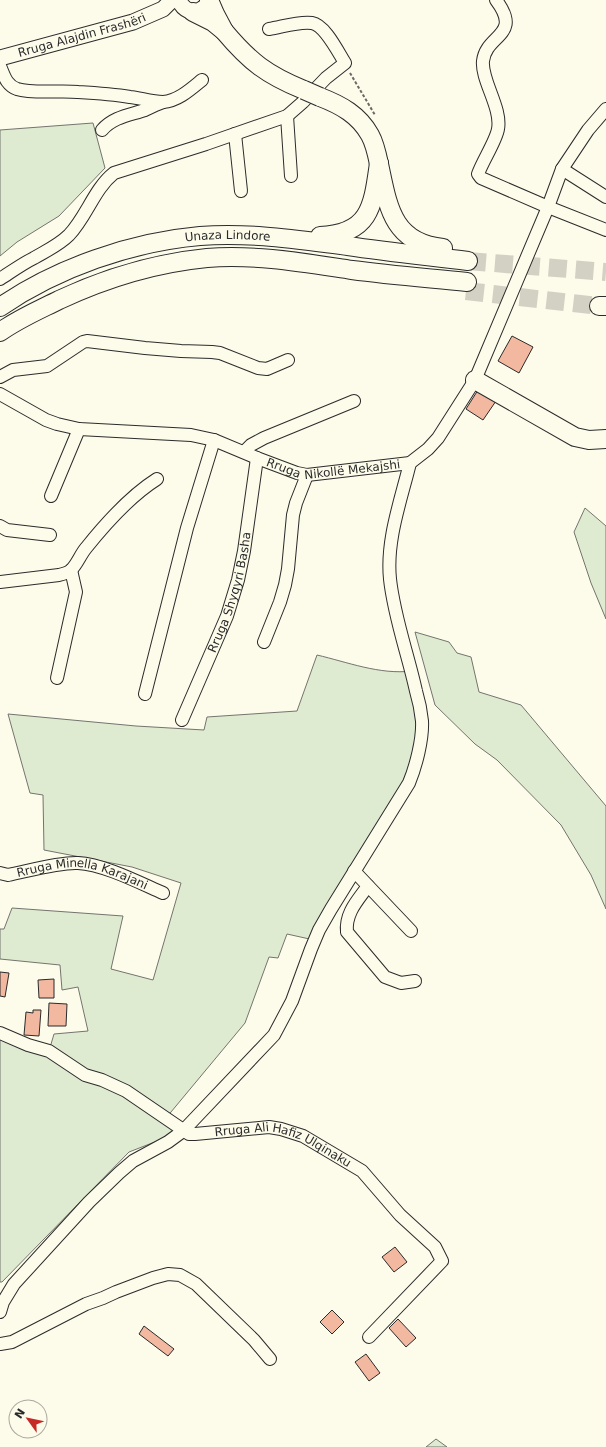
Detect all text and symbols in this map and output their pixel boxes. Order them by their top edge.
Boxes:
street label: Rruga Alajdin Frashëri [16,10,148,60]
street label: Unaza Lindore [184,228,271,245]
street label: Rruga Nikollë Mekajshi [264,455,401,482]
street label: Rruga Shyqyri Basha [205,531,254,655]
street label: Rruga Minella Karajani [15,856,150,892]
street label: Rruga Ali Hafiz Ulqinaku [214,1120,354,1170]
north arrow [8,1399,48,1439]
text: N [12,1406,28,1421]

